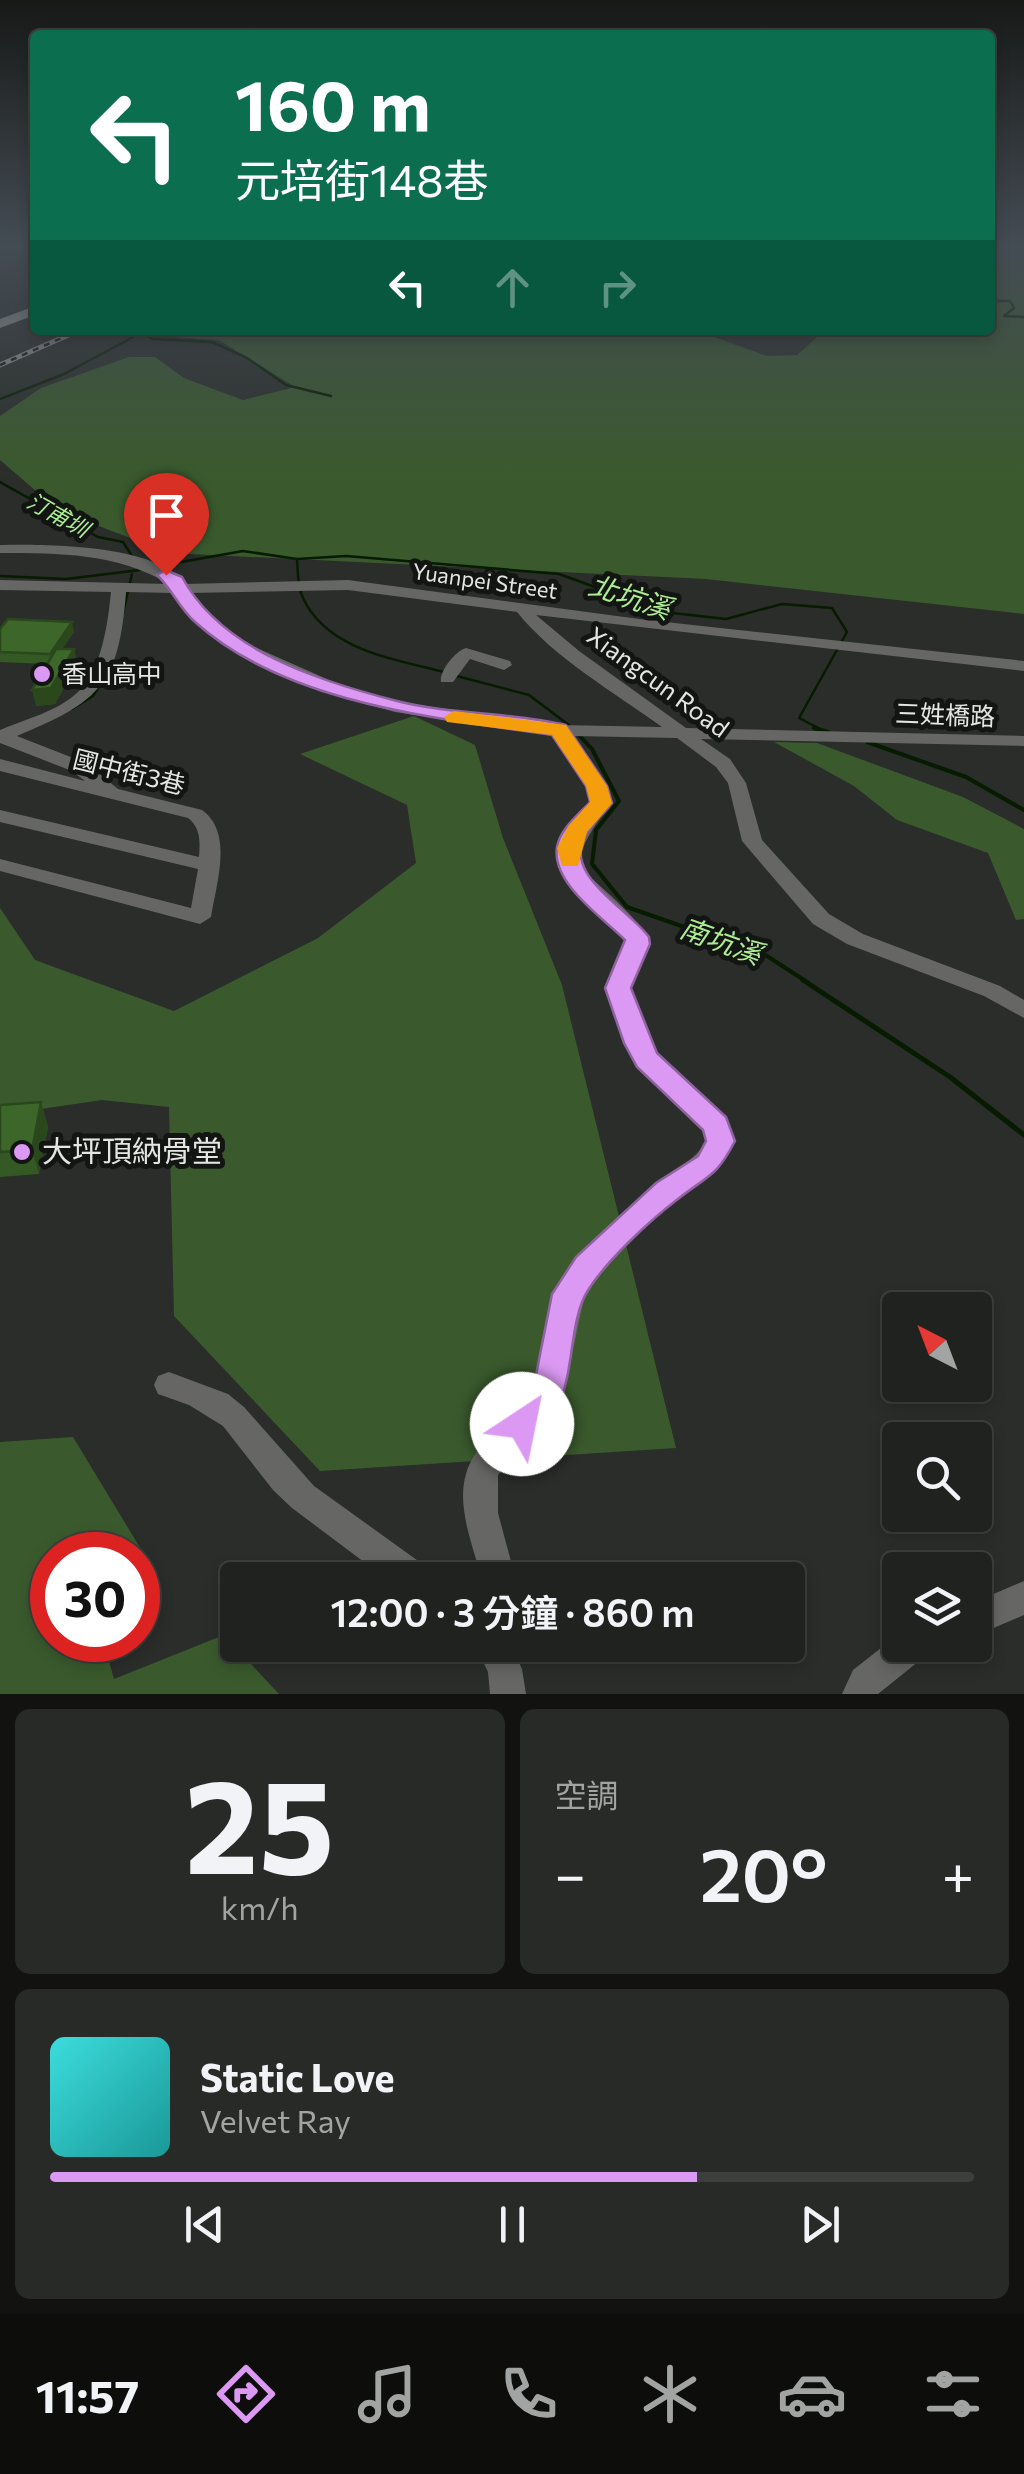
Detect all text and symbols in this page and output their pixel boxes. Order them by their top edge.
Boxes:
text: 160 m [235,60,431,145]
icon: left [70,70,200,200]
text: 元培街148巷 [235,151,489,206]
icon: left [380,260,435,315]
icon: ahead [485,260,540,315]
icon: right [590,260,645,315]
pin [124,473,209,576]
water label: 汀甫圳 [23,487,96,544]
icon: arrive [139,488,194,543]
street label: Yuanpei Street [411,557,559,604]
water label: 北坑溪 [585,567,679,626]
street label: Xiangcun Road [582,620,735,743]
place label: 香山高中 [62,658,162,688]
marker: 香山高中 [31,663,53,685]
street label: 三姓橋路 [895,697,996,731]
street label: 國中街3巷 [70,743,188,799]
water label: 南坑溪 [676,910,770,972]
place label: 大坪頂納骨堂 [42,1131,222,1168]
marker: 大坪頂納骨堂 [11,1141,33,1163]
north arrow [882,1292,992,1402]
map controls [882,1292,992,1662]
position arrow [470,1372,574,1476]
button: search [882,1422,992,1532]
speed limit sign: 30 [30,1532,160,1662]
button: layers [882,1552,992,1662]
text: 12:00 · 3 分鐘 · 860 m [330,1588,695,1635]
text: 25 [185,1742,335,1901]
text: 空調 [555,1774,619,1814]
text: 20° [700,1826,828,1917]
text: − [555,1839,586,1906]
text: + [942,1839,974,1906]
text: km/h [221,1887,299,1927]
text: Static Love [200,2053,395,2100]
text: Velvet Ray [200,2100,351,2140]
icon: previous [177,2197,232,2252]
icon: pause [485,2197,540,2252]
icon: next [793,2197,848,2252]
icon: directions [211,2359,281,2429]
icon: music [352,2359,422,2429]
icon: phone [494,2359,564,2429]
icon: climate [635,2359,705,2429]
icon: car [777,2359,847,2429]
icon: filters [918,2359,988,2429]
text: 11:57 [36,2367,139,2422]

